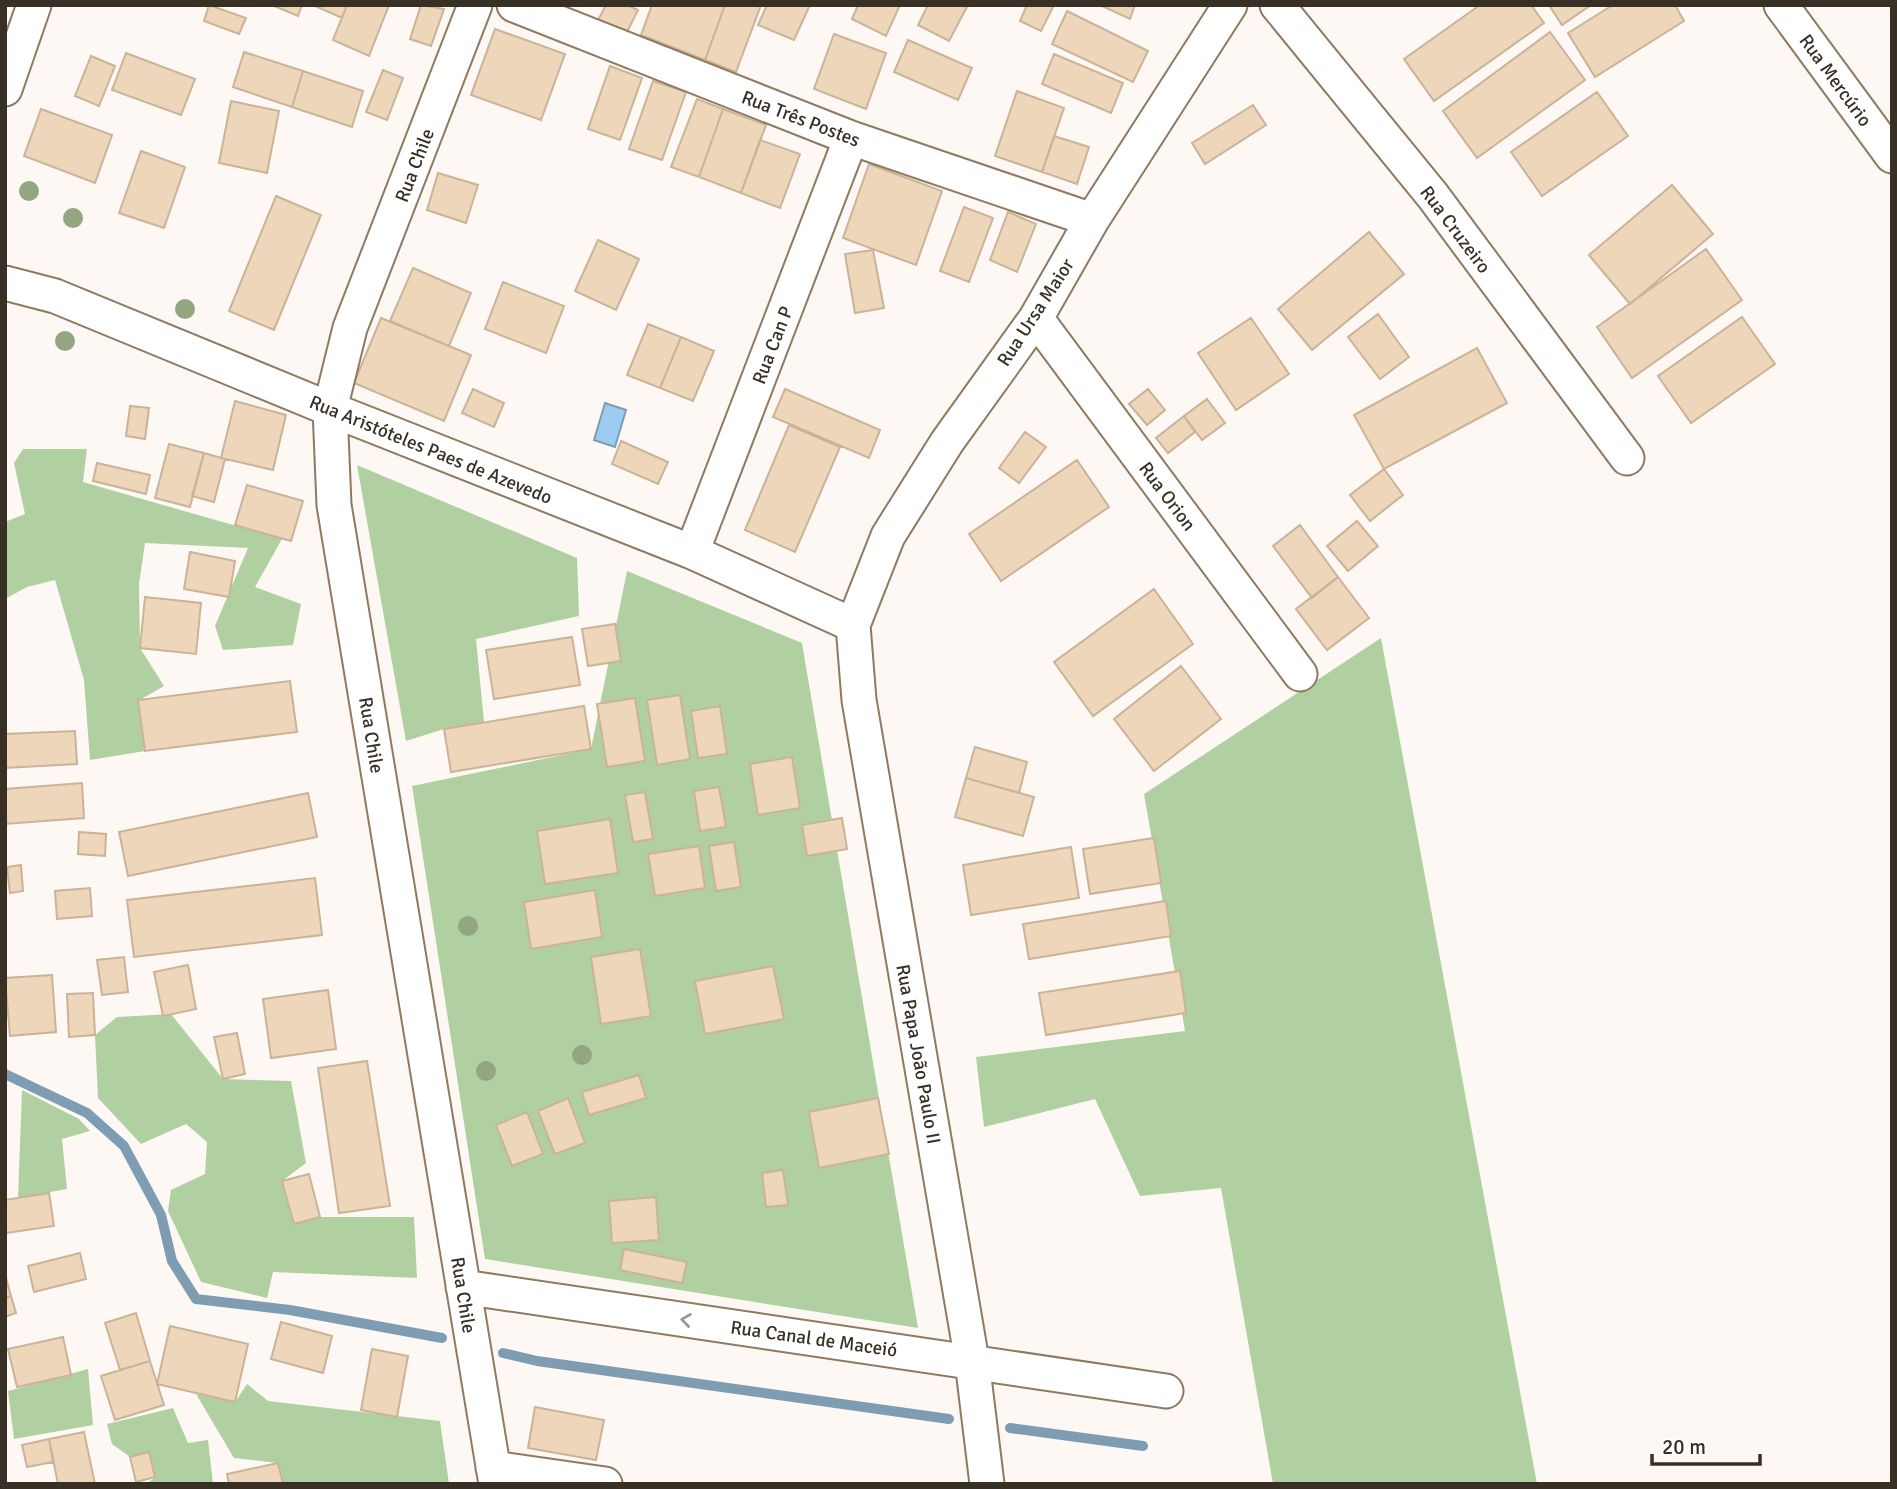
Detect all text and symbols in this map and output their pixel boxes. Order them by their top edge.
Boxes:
street label: Rua Mercúrio [1794,30,1877,132]
street label: Rua Três Postes [738,85,863,153]
street label: Rua Chile [390,125,440,206]
street label: Rua Cruzeiro [1414,181,1496,278]
street label: Rua Ursa Maior [992,254,1080,371]
street label: Rua Can P [747,303,799,388]
street label: Rua Aristóteles Paes de Azevedo [306,390,556,510]
street label: Rua Orion [1133,457,1201,536]
street label: Rua Chile [353,695,389,775]
street label: Rua Papa João Paulo II [890,962,946,1146]
street label: Rua Chile [445,1255,481,1335]
one-way arrow [680,1312,692,1327]
street label: Rua Canal de Maceió [729,1315,899,1363]
scale bar [1652,1422,1760,1466]
text: 20 m [1662,1434,1706,1460]

